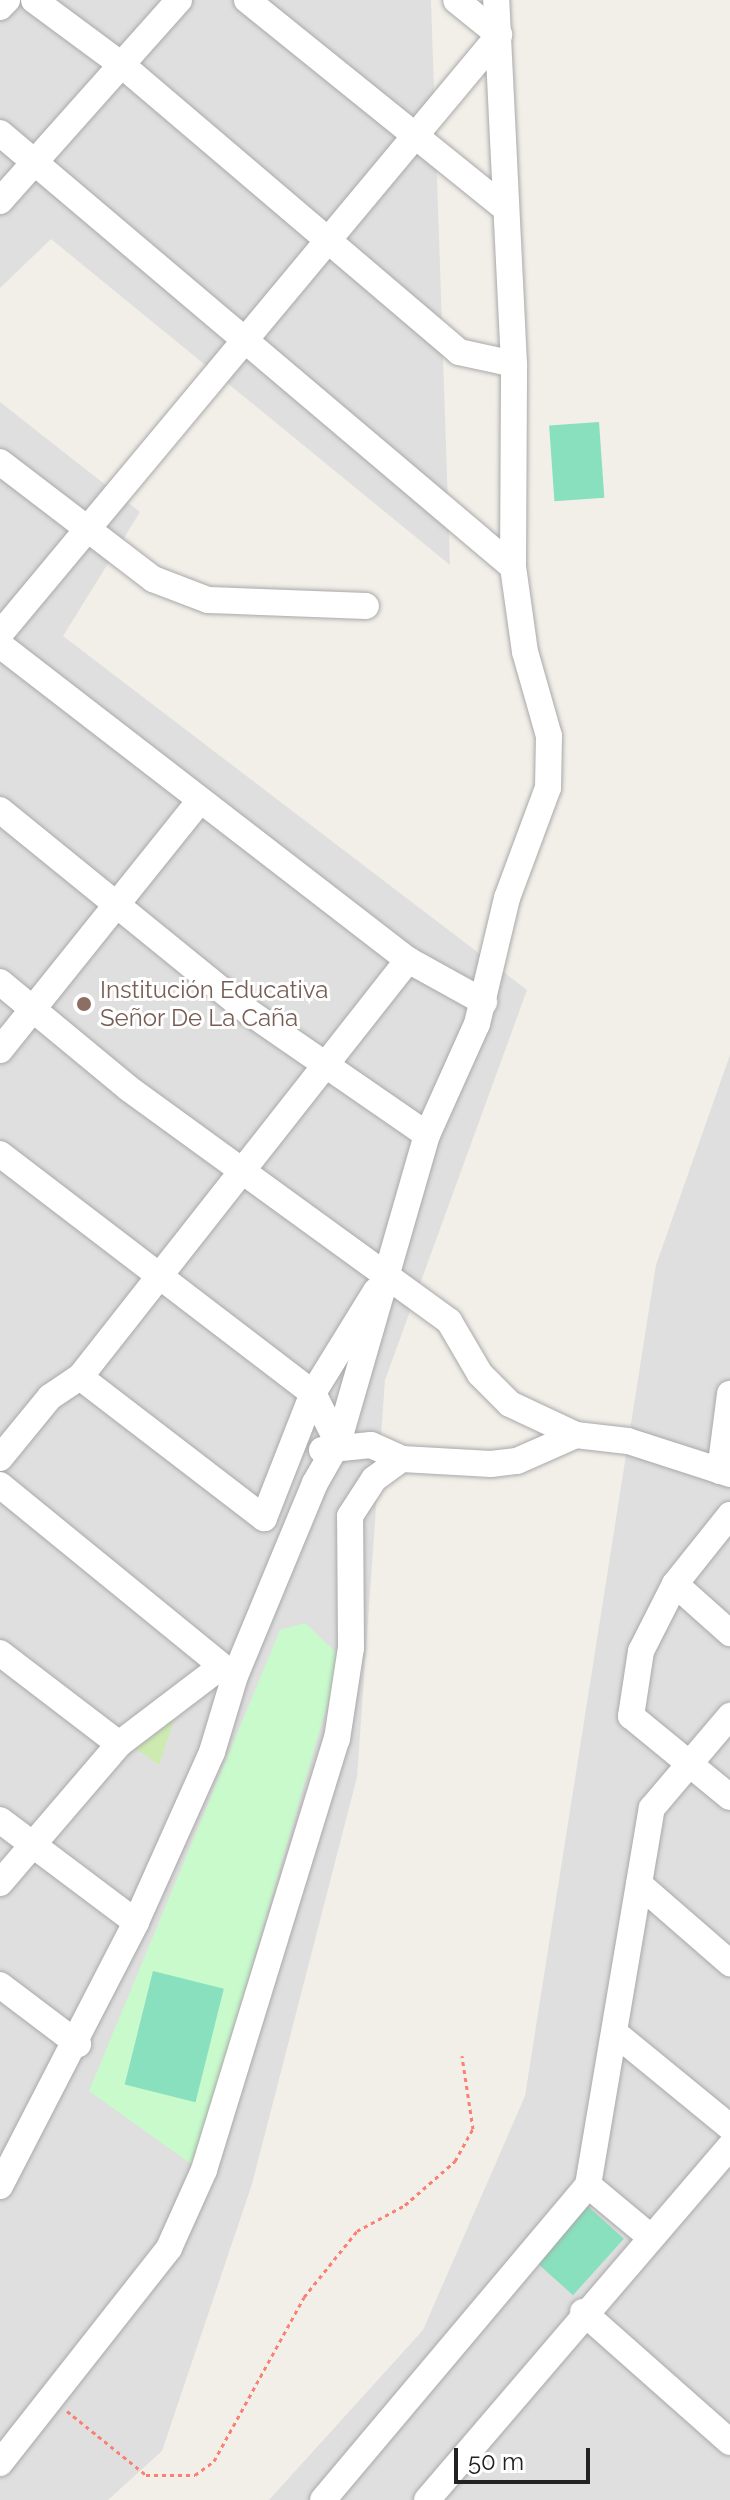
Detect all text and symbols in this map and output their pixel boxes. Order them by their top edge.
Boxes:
place label: Institución Educativa Señor De La Caña [100,976,328,1032]
marker: Institución Educativa Señor De La Caña [75,995,93,1013]
scale bar [458,2432,594,2482]
text: 50 m [468,2447,524,2476]

